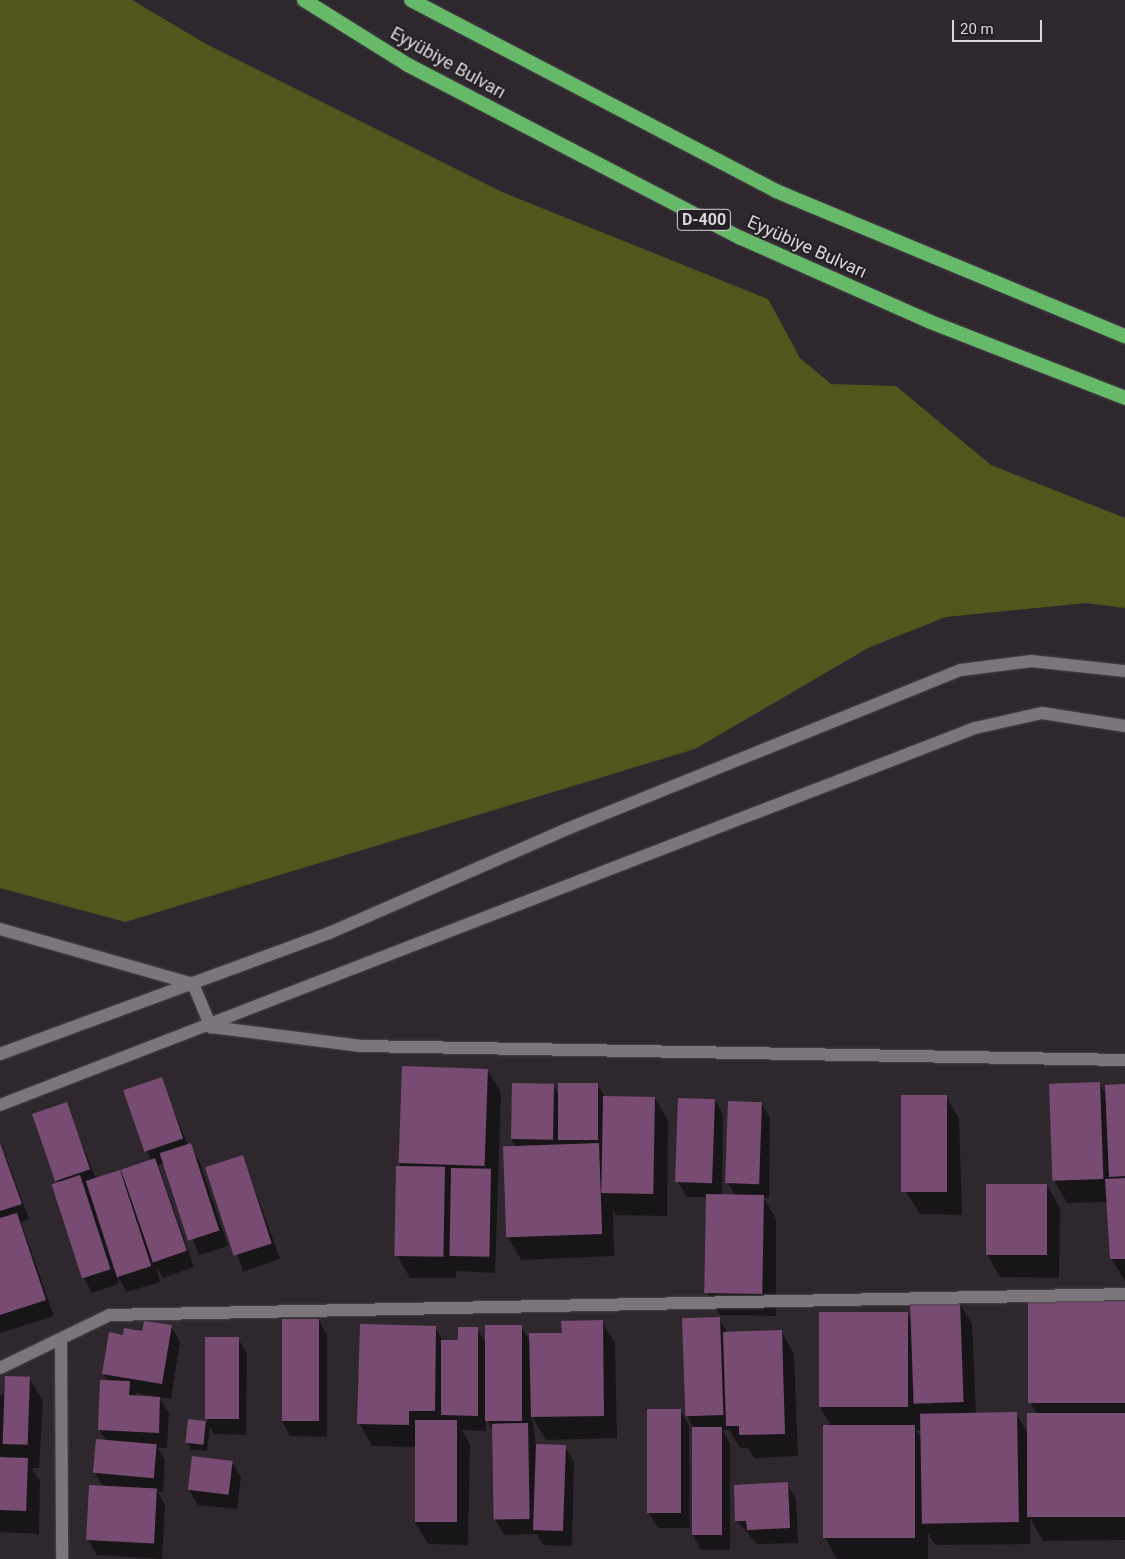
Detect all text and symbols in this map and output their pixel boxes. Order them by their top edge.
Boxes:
scale bar [955,10,1045,42]
text: 20 m [960,20,994,38]
street label: Eyyübiye Bulvarı [387,22,509,104]
road number: D-400 [676,206,732,234]
street label: Eyyübiye Bulvarı [744,211,870,283]

